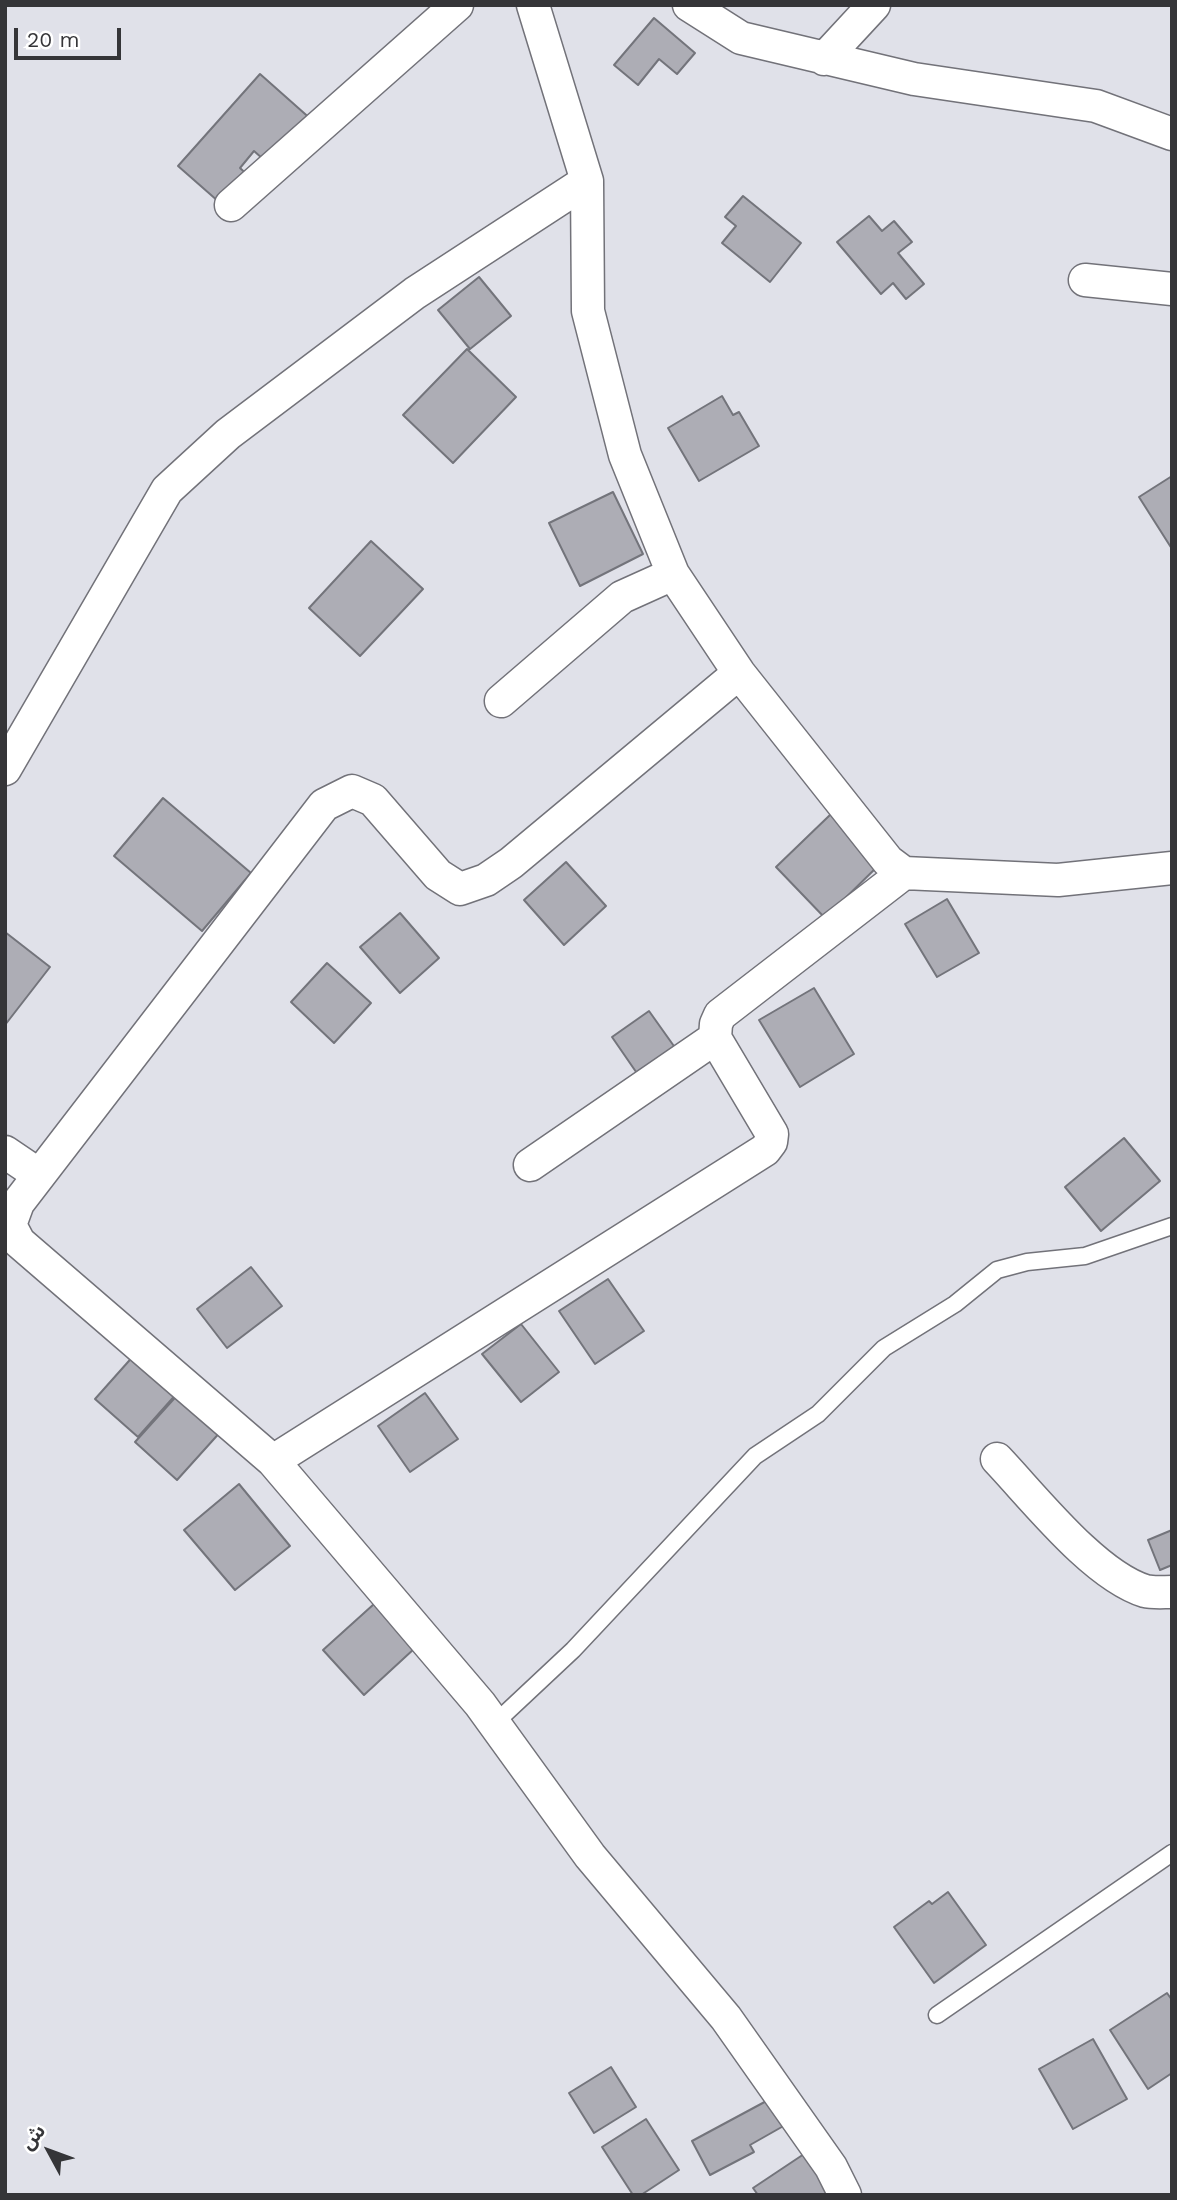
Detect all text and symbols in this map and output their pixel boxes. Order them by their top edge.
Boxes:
scale bar [18,14,124,58]
text: 20 m [27,27,79,52]
north arrow [14,2116,84,2186]
text: ش [16,2120,50,2154]

